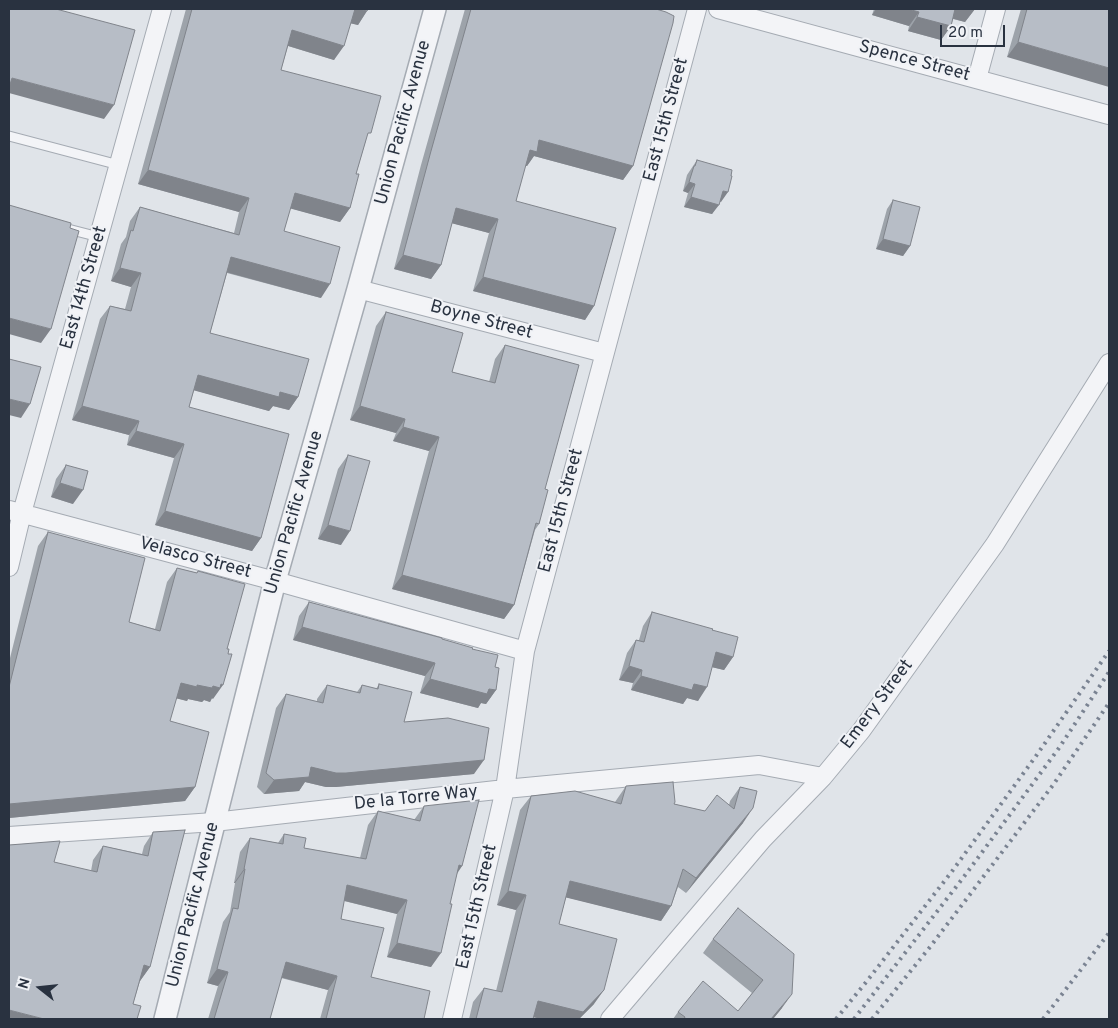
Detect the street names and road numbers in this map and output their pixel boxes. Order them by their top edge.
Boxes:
street label: Spence Street [856,37,972,87]
street label: Union Pacific Avenue [372,38,436,208]
street label: East 15th Street [640,56,694,184]
street label: East 14th Street [57,224,113,352]
street label: Boyne Street [427,297,535,345]
street label: Union Pacific Avenue [261,428,329,598]
street label: East 15th Street [535,447,589,575]
street label: Velasco Street [137,534,253,584]
street label: Emery Street [837,656,919,754]
street label: De la Torre Way [353,782,479,816]
street label: Union Pacific Avenue [163,820,225,990]
street label: East 15th Street [453,842,503,972]

